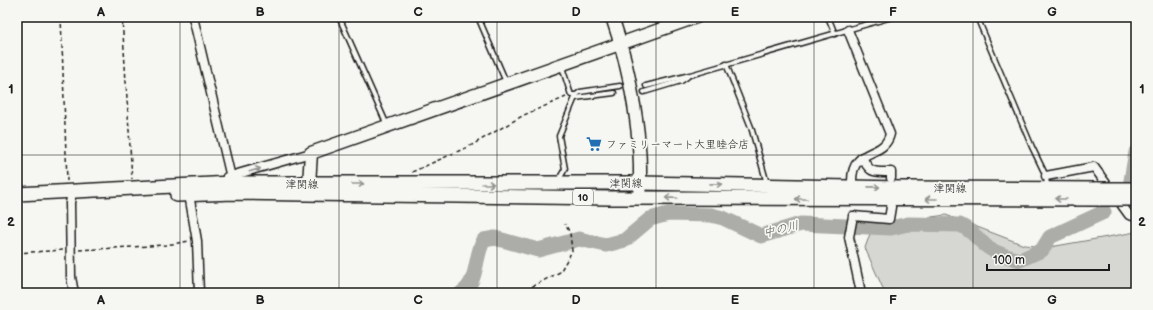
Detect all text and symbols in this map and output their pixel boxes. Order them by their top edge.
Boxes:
text: A [96,4,105,20]
text: B [255,4,265,20]
text: C [413,4,423,20]
text: D [571,4,581,20]
text: E [731,4,740,20]
text: F [889,4,897,20]
text: G [1047,4,1057,20]
text: 1 [8,81,14,97]
text: 1 [1139,81,1145,97]
supermarket icon: ファミリーマート大里睦合店 [585,135,603,153]
place label: ファミリーマート大里睦合店 [606,138,749,151]
one-way arrow [248,165,261,173]
street label: 津関線 [609,177,643,190]
street label: 津関線 [286,178,319,191]
one-way arrow [351,180,364,188]
one-way arrow [481,180,494,188]
one-way arrow [709,180,722,188]
street label: 津関線 [934,182,967,195]
one-way arrow [867,184,880,191]
road number: 10 [573,189,593,205]
one-way arrow [665,194,678,202]
one-way arrow [795,195,808,203]
one-way arrow [925,195,938,203]
one-way arrow [1055,195,1068,203]
text: 2 [7,214,15,230]
text: 2 [1138,214,1146,230]
water label: 中の川 [762,218,800,241]
scale bar [987,246,1109,272]
text: 100 m [993,253,1025,268]
text: A [96,292,105,308]
text: B [255,292,265,308]
text: C [413,292,423,308]
text: D [571,292,581,308]
text: E [731,292,740,308]
text: F [889,292,897,308]
text: G [1047,292,1057,308]

